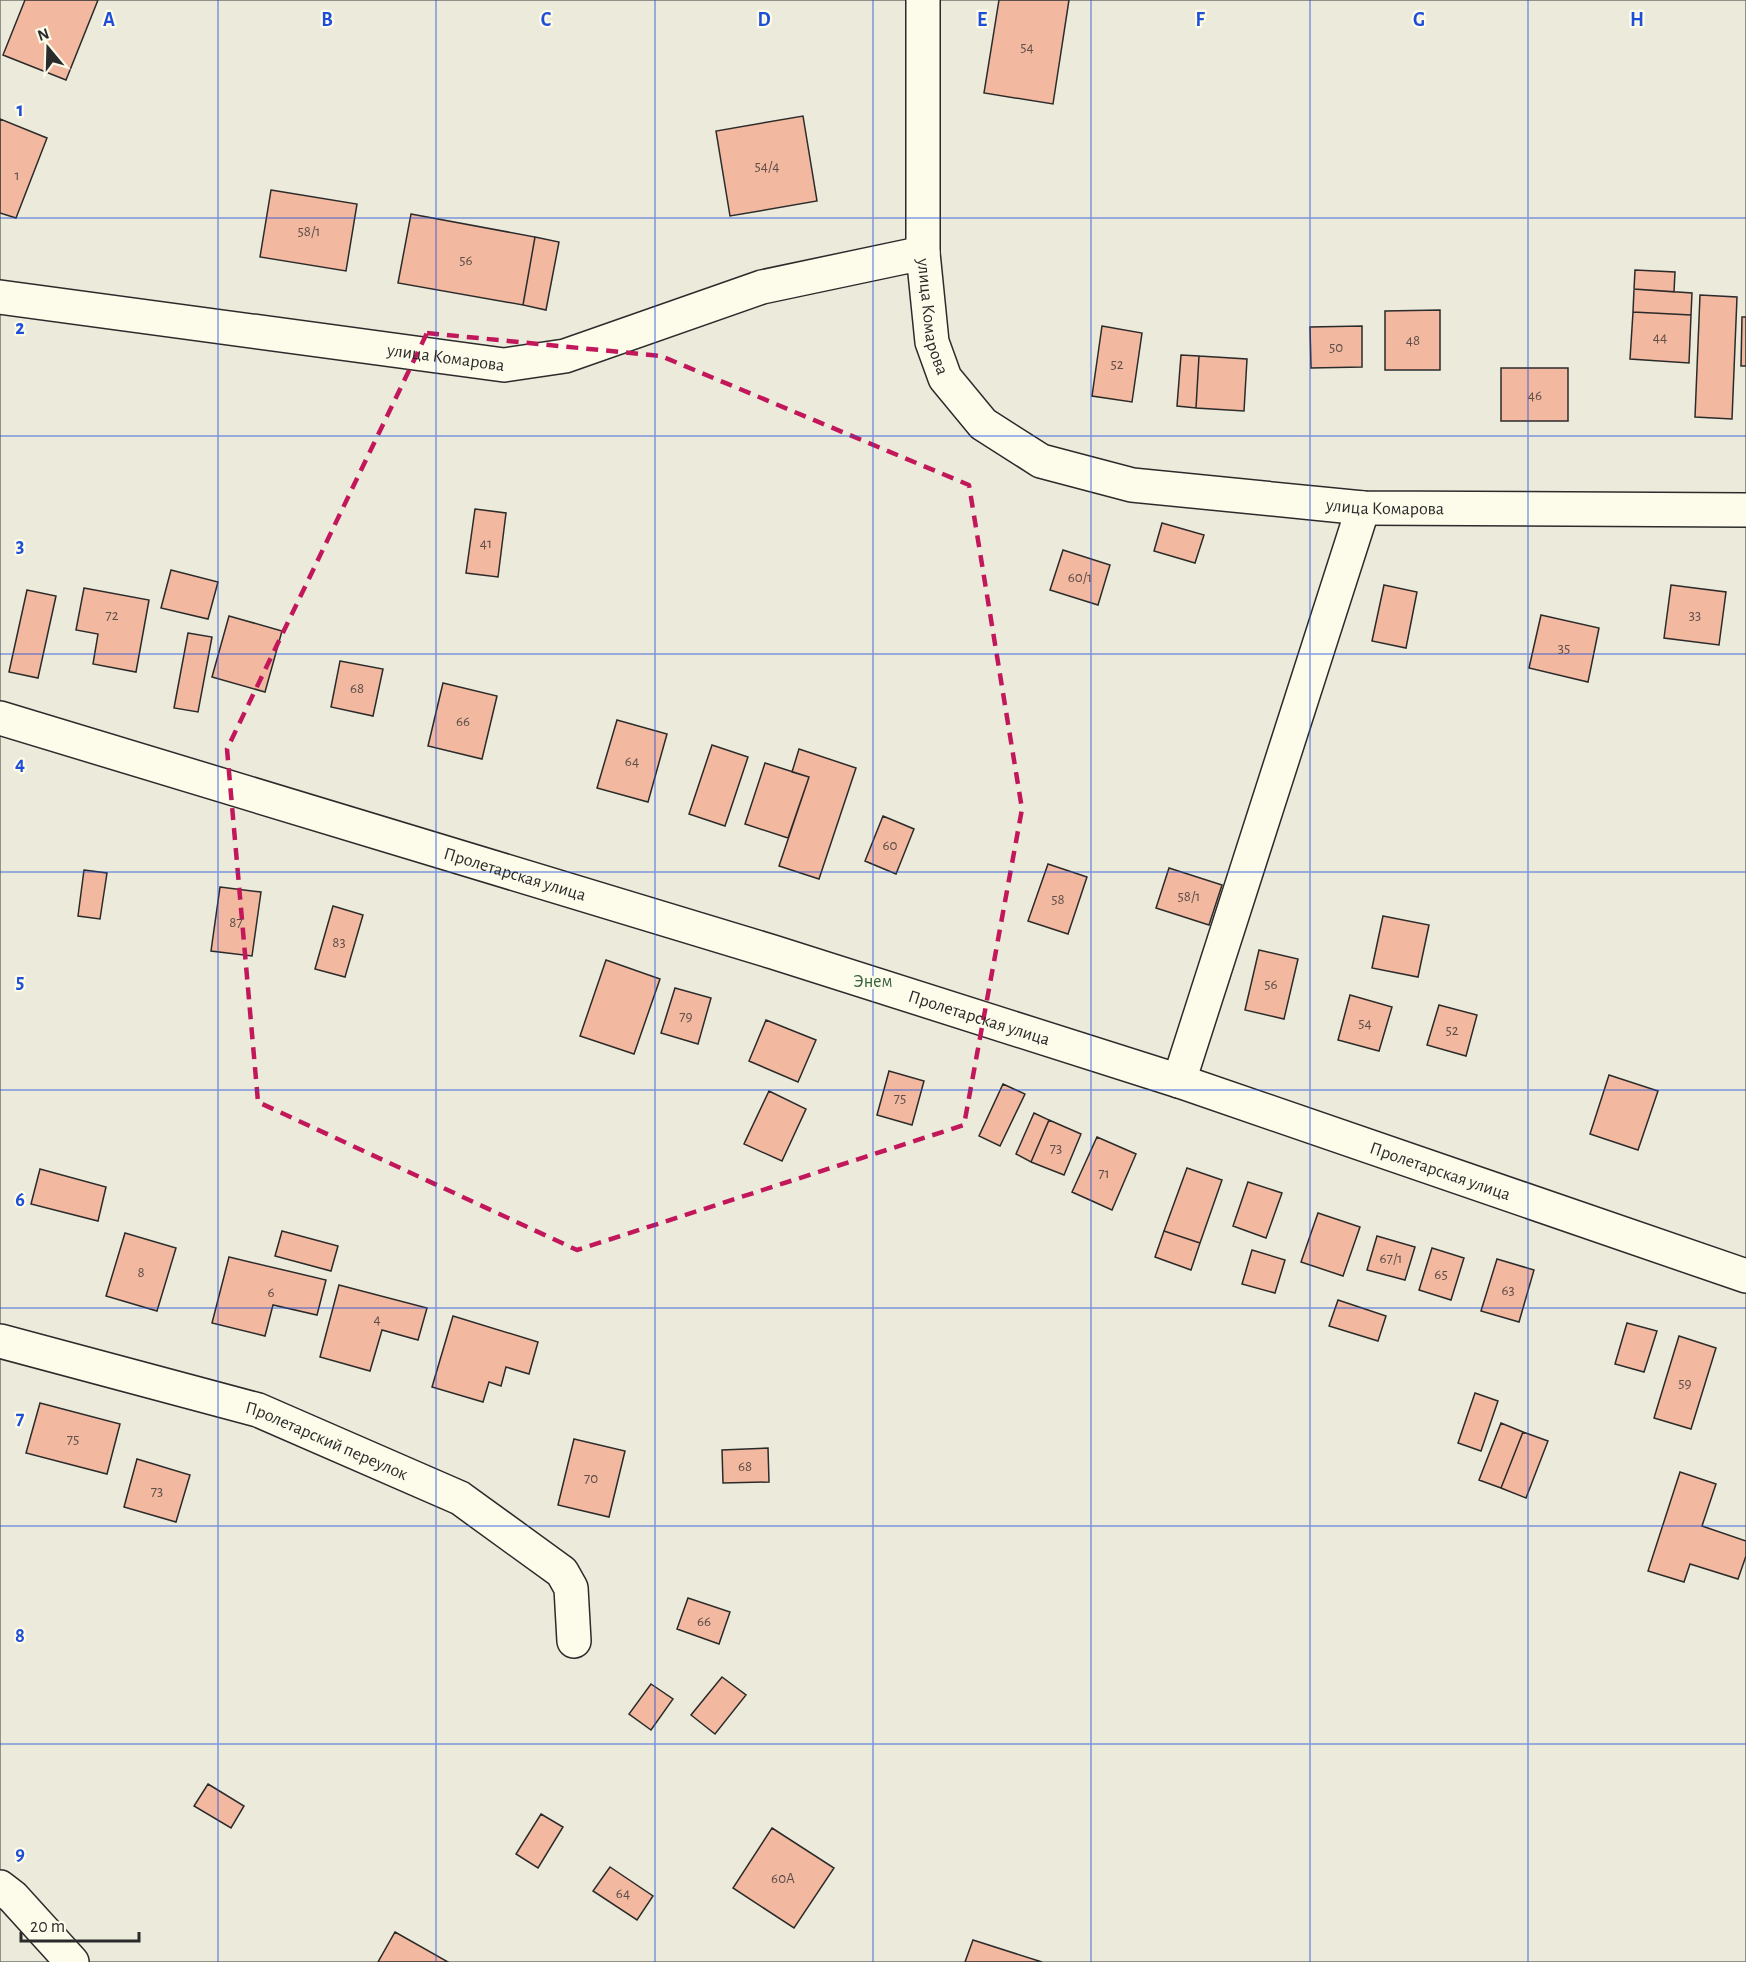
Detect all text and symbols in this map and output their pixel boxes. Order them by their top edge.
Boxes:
text: A [103,10,115,30]
text: B [321,10,333,30]
text: C [541,10,552,30]
text: D [757,10,771,30]
text: E [977,10,987,30]
text: F [1195,10,1205,30]
text: G [1413,10,1425,30]
text: H [1630,10,1644,30]
north arrow [18,18,78,78]
text: N [36,25,51,44]
house number: 54 [1020,40,1034,55]
text: 1 [16,100,24,120]
house number: 54/4 [754,159,780,174]
house number: 1 [14,168,20,183]
house number: 58/1 [298,224,320,239]
house number: 56 [459,253,473,268]
street label: улица Комарова [913,257,951,377]
text: 2 [15,318,25,338]
house number: 44 [1653,330,1667,345]
house number: 48 [1406,333,1420,348]
house number: 50 [1329,340,1343,355]
street label: улица Комарова [385,341,506,375]
house number: 52 [1110,357,1124,372]
house number: 46 [1528,388,1542,403]
street label: улица Комарова [1324,496,1444,518]
text: 3 [16,536,24,556]
house number: 41 [480,536,492,551]
house number: 60/1 [1068,570,1092,585]
house number: 72 [105,608,119,623]
house number: 33 [1689,608,1701,623]
house number: 35 [1558,641,1570,656]
house number: 68 [350,681,364,696]
house number: 66 [456,714,470,729]
text: 4 [15,754,25,774]
house number: 64 [625,754,639,769]
house number: 60 [883,838,898,853]
street label: Пролетарская улица [441,845,588,905]
house number: 58/1 [1178,889,1200,904]
house number: 58 [1051,892,1065,907]
house number: 87 [229,915,243,930]
house number: 83 [332,935,346,950]
text: 5 [16,972,24,992]
park label: Энем [853,973,893,991]
house number: 56 [1264,977,1278,992]
street label: Пролетарская улица [906,988,1052,1049]
house number: 79 [679,1009,693,1024]
house number: 54 [1358,1016,1372,1031]
house number: 52 [1445,1023,1459,1038]
house number: 75 [894,1091,906,1106]
street label: Пролетарская улица [1367,1139,1513,1204]
house number: 73 [1050,1141,1062,1156]
house number: 71 [1098,1166,1110,1181]
text: 6 [15,1190,25,1210]
house number: 67/1 [1380,1251,1402,1266]
house number: 8 [137,1265,145,1280]
house number: 65 [1434,1267,1448,1282]
house number: 63 [1501,1283,1515,1298]
house number: 6 [267,1285,275,1300]
house number: 4 [373,1312,381,1327]
house number: 59 [1678,1376,1692,1391]
street label: Пролетарский переулок [243,1399,411,1484]
text: 7 [16,1408,25,1428]
house number: 75 [67,1432,79,1447]
house number: 68 [738,1459,752,1474]
house number: 70 [584,1471,598,1486]
house number: 73 [151,1484,163,1499]
house number: 66 [697,1614,711,1629]
text: 8 [15,1626,25,1646]
text: 9 [15,1844,25,1864]
house number: 60А [771,1871,795,1886]
house number: 64 [616,1886,630,1901]
scale bar [21,1905,140,1943]
text: 20 m [30,1918,65,1936]

